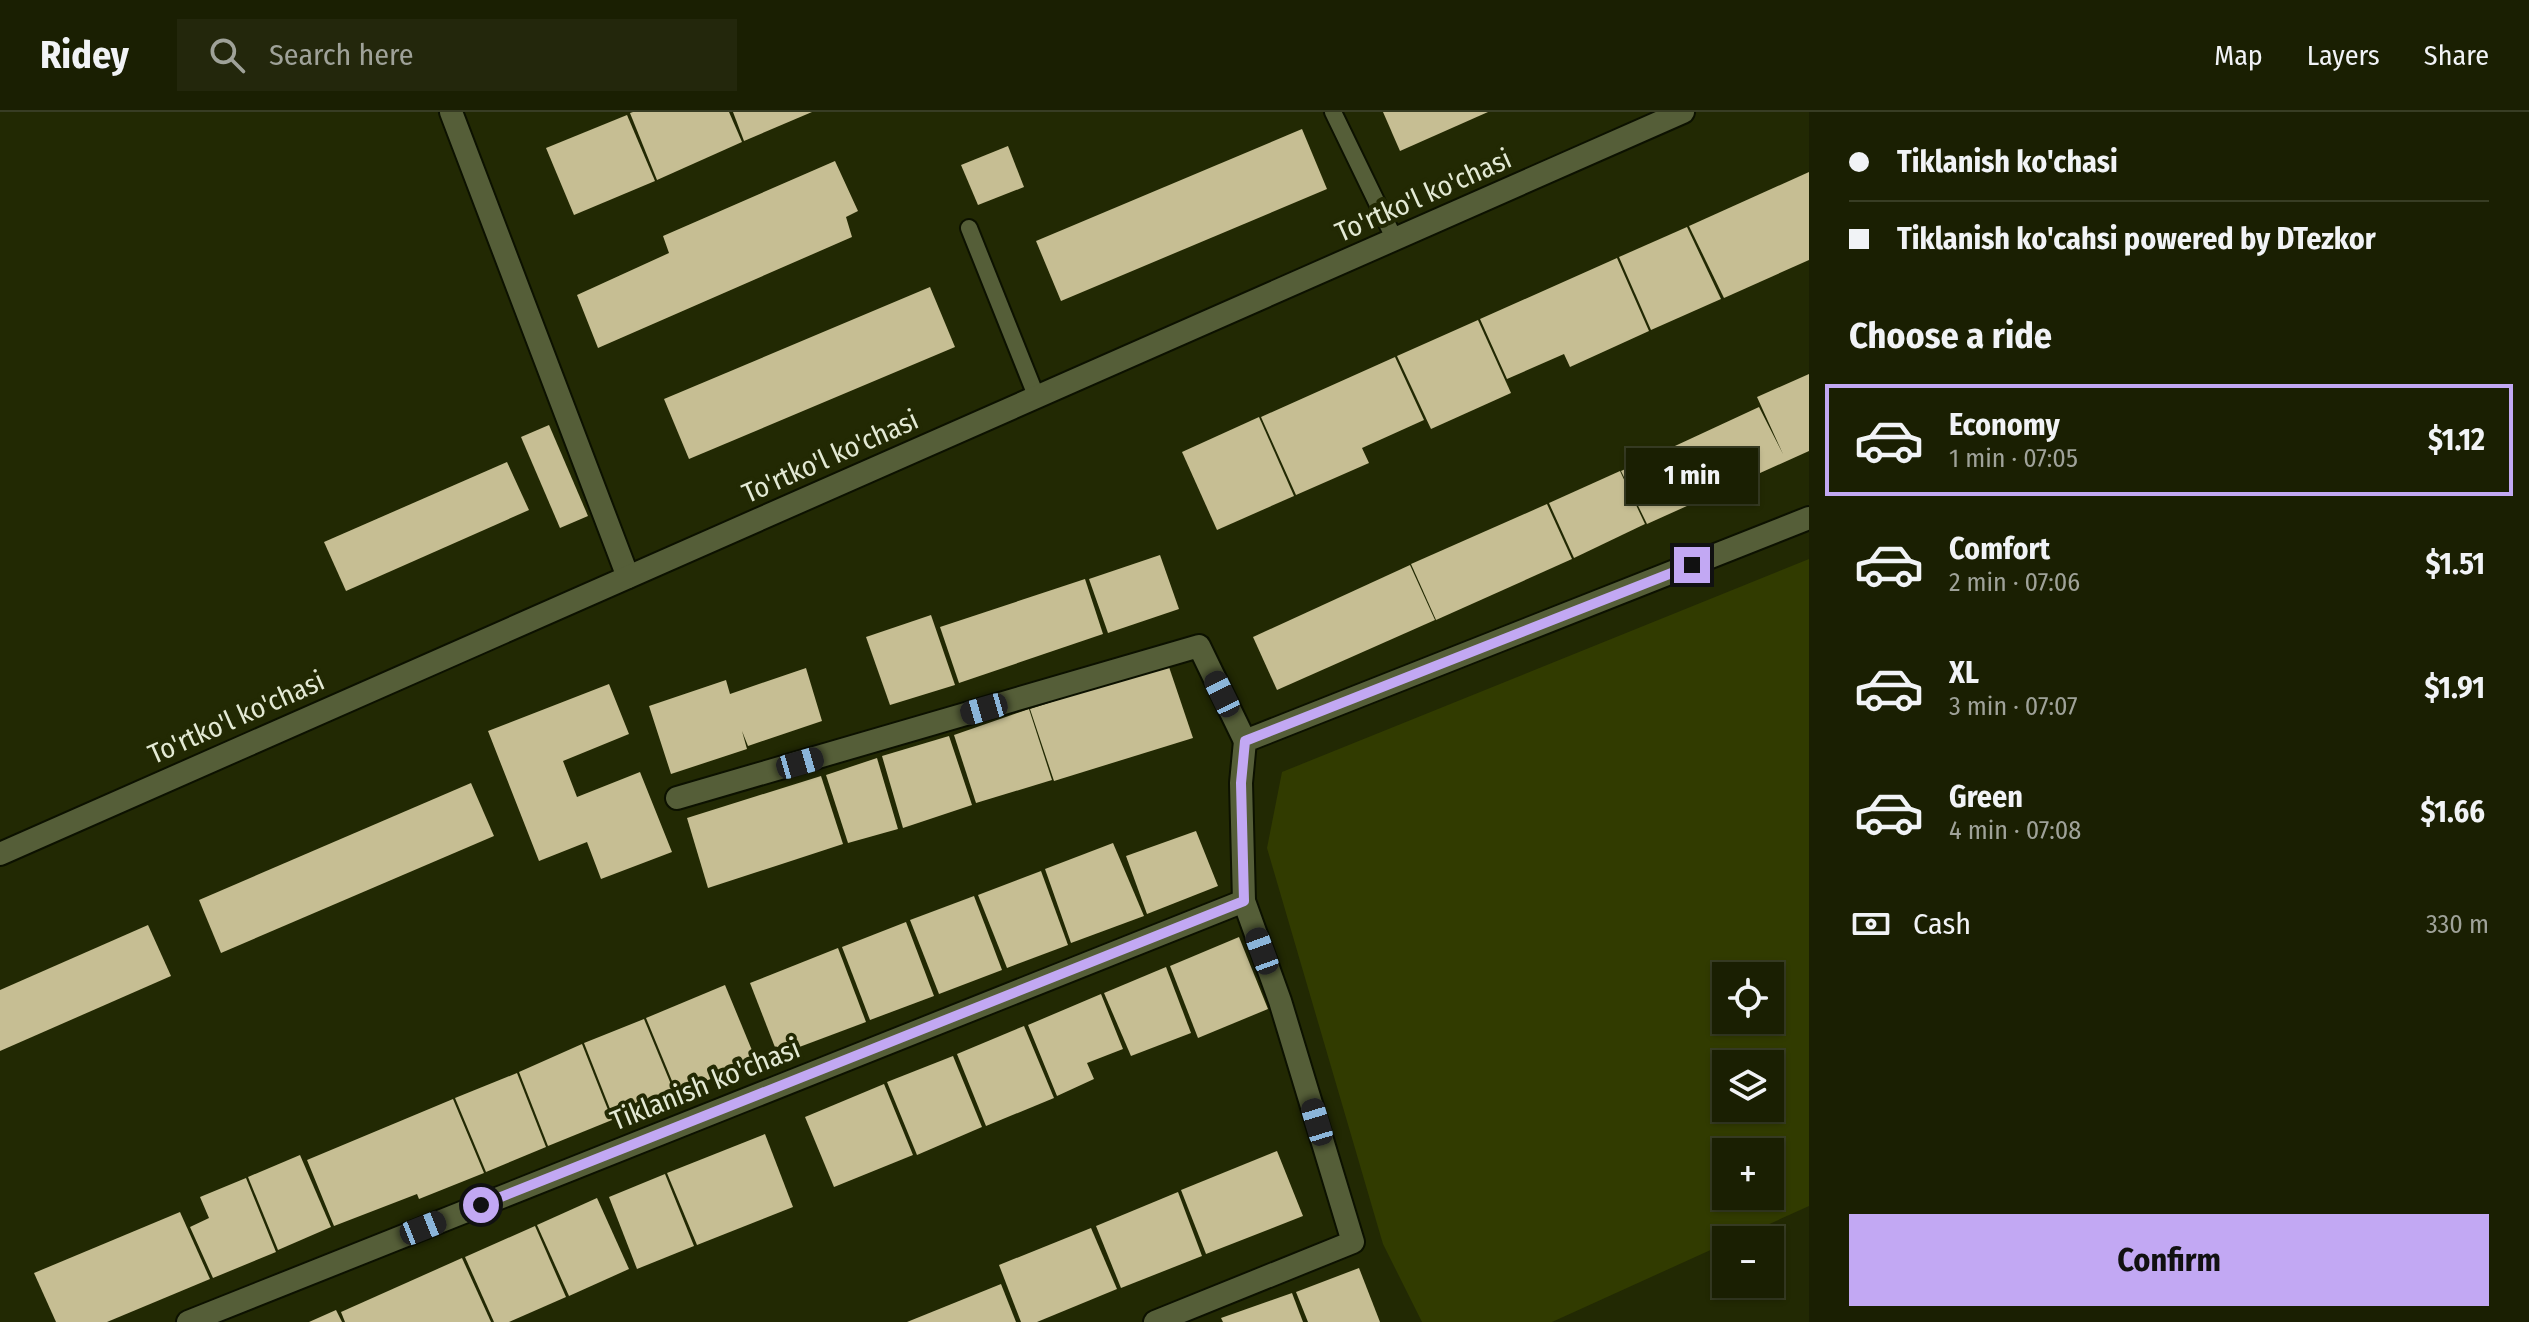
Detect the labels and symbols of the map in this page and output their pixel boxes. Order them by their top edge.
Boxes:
street label: To'rtko'l ko'chasi [1330,142,1516,249]
street label: To'rtko'l ko'chasi [737,403,923,510]
callout: 1 min [1626,449,1758,505]
route end [1674,547,1710,583]
street label: To'rtko'l ko'chasi [143,664,329,771]
car [1201,667,1243,721]
car [958,691,1010,727]
car [774,745,826,781]
car [1243,924,1281,978]
street label: Tiklanish ko'chasi [606,1032,805,1137]
car [1299,1096,1335,1148]
route start [463,1187,499,1223]
car [396,1208,450,1248]

